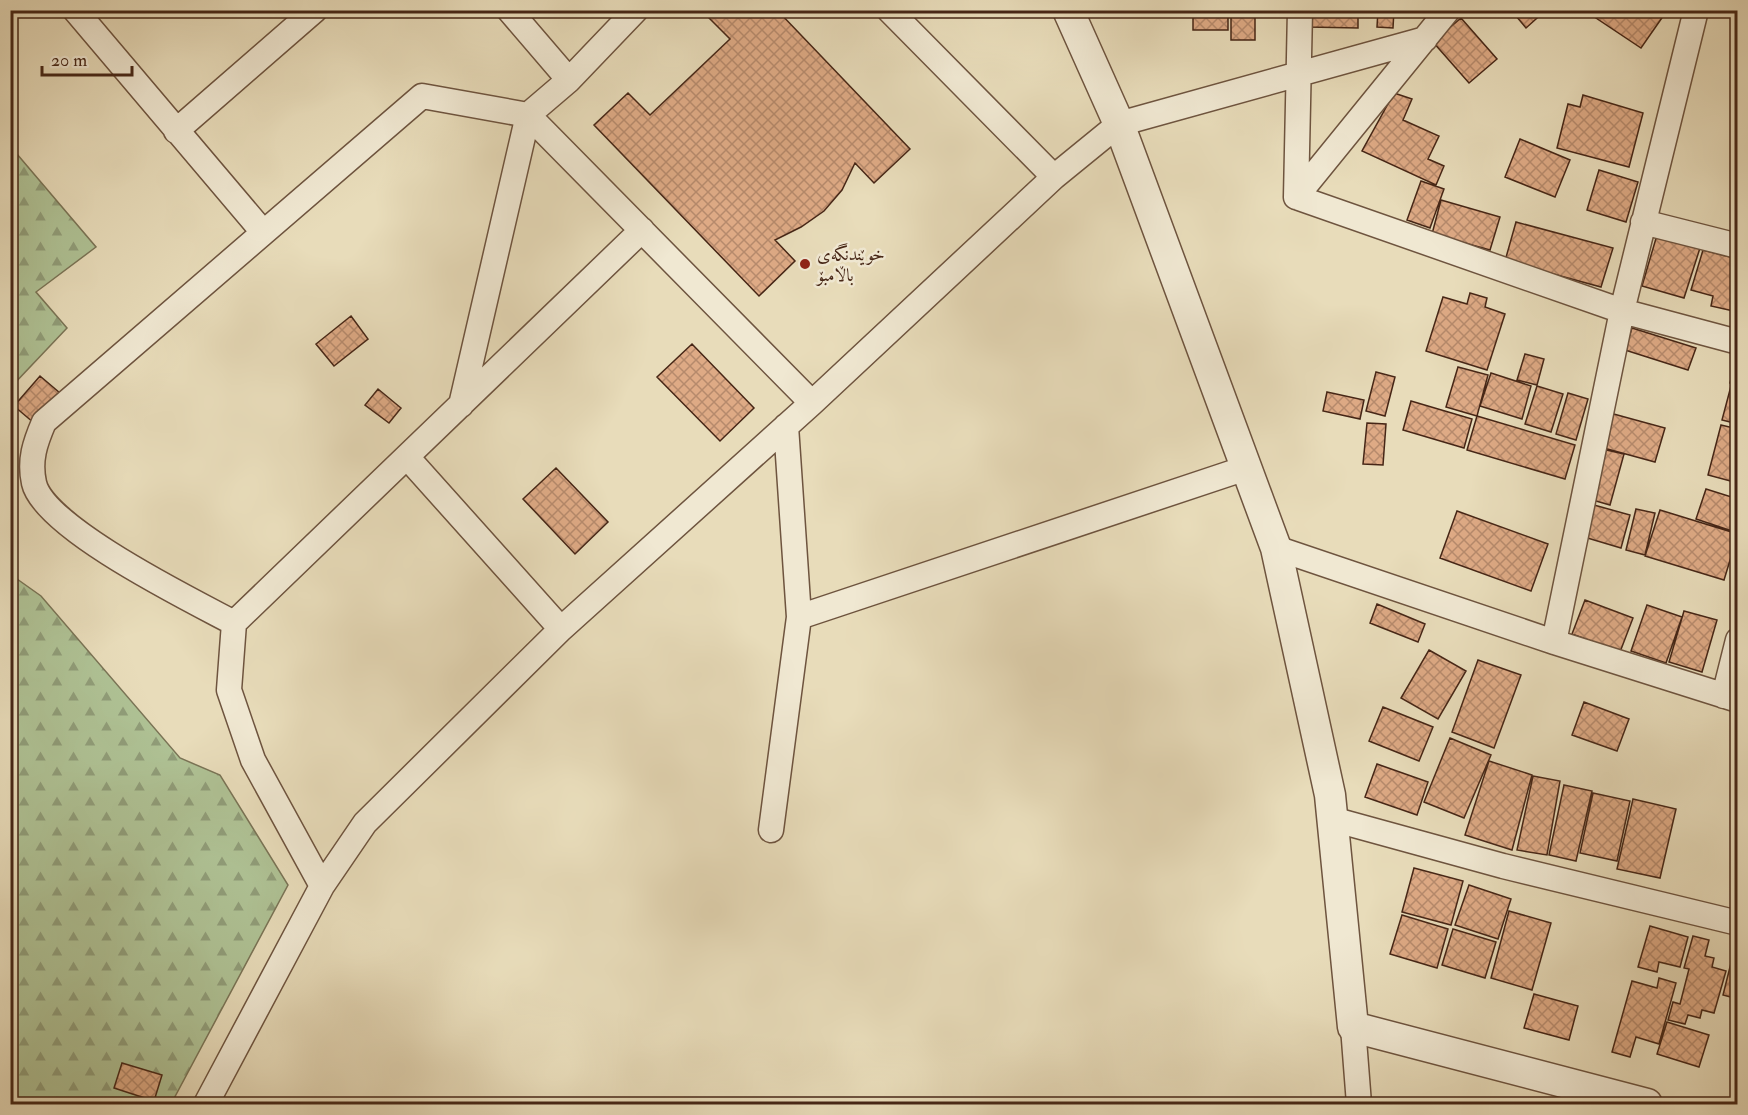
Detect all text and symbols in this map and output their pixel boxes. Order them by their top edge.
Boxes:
scale bar [42,39,132,77]
text: 20 m [51,49,87,72]
place label: خوێندنگەی باڵامبۆ [815,243,885,287]
marker: خوێندنگەی باڵامبۆ [798,257,812,271]

